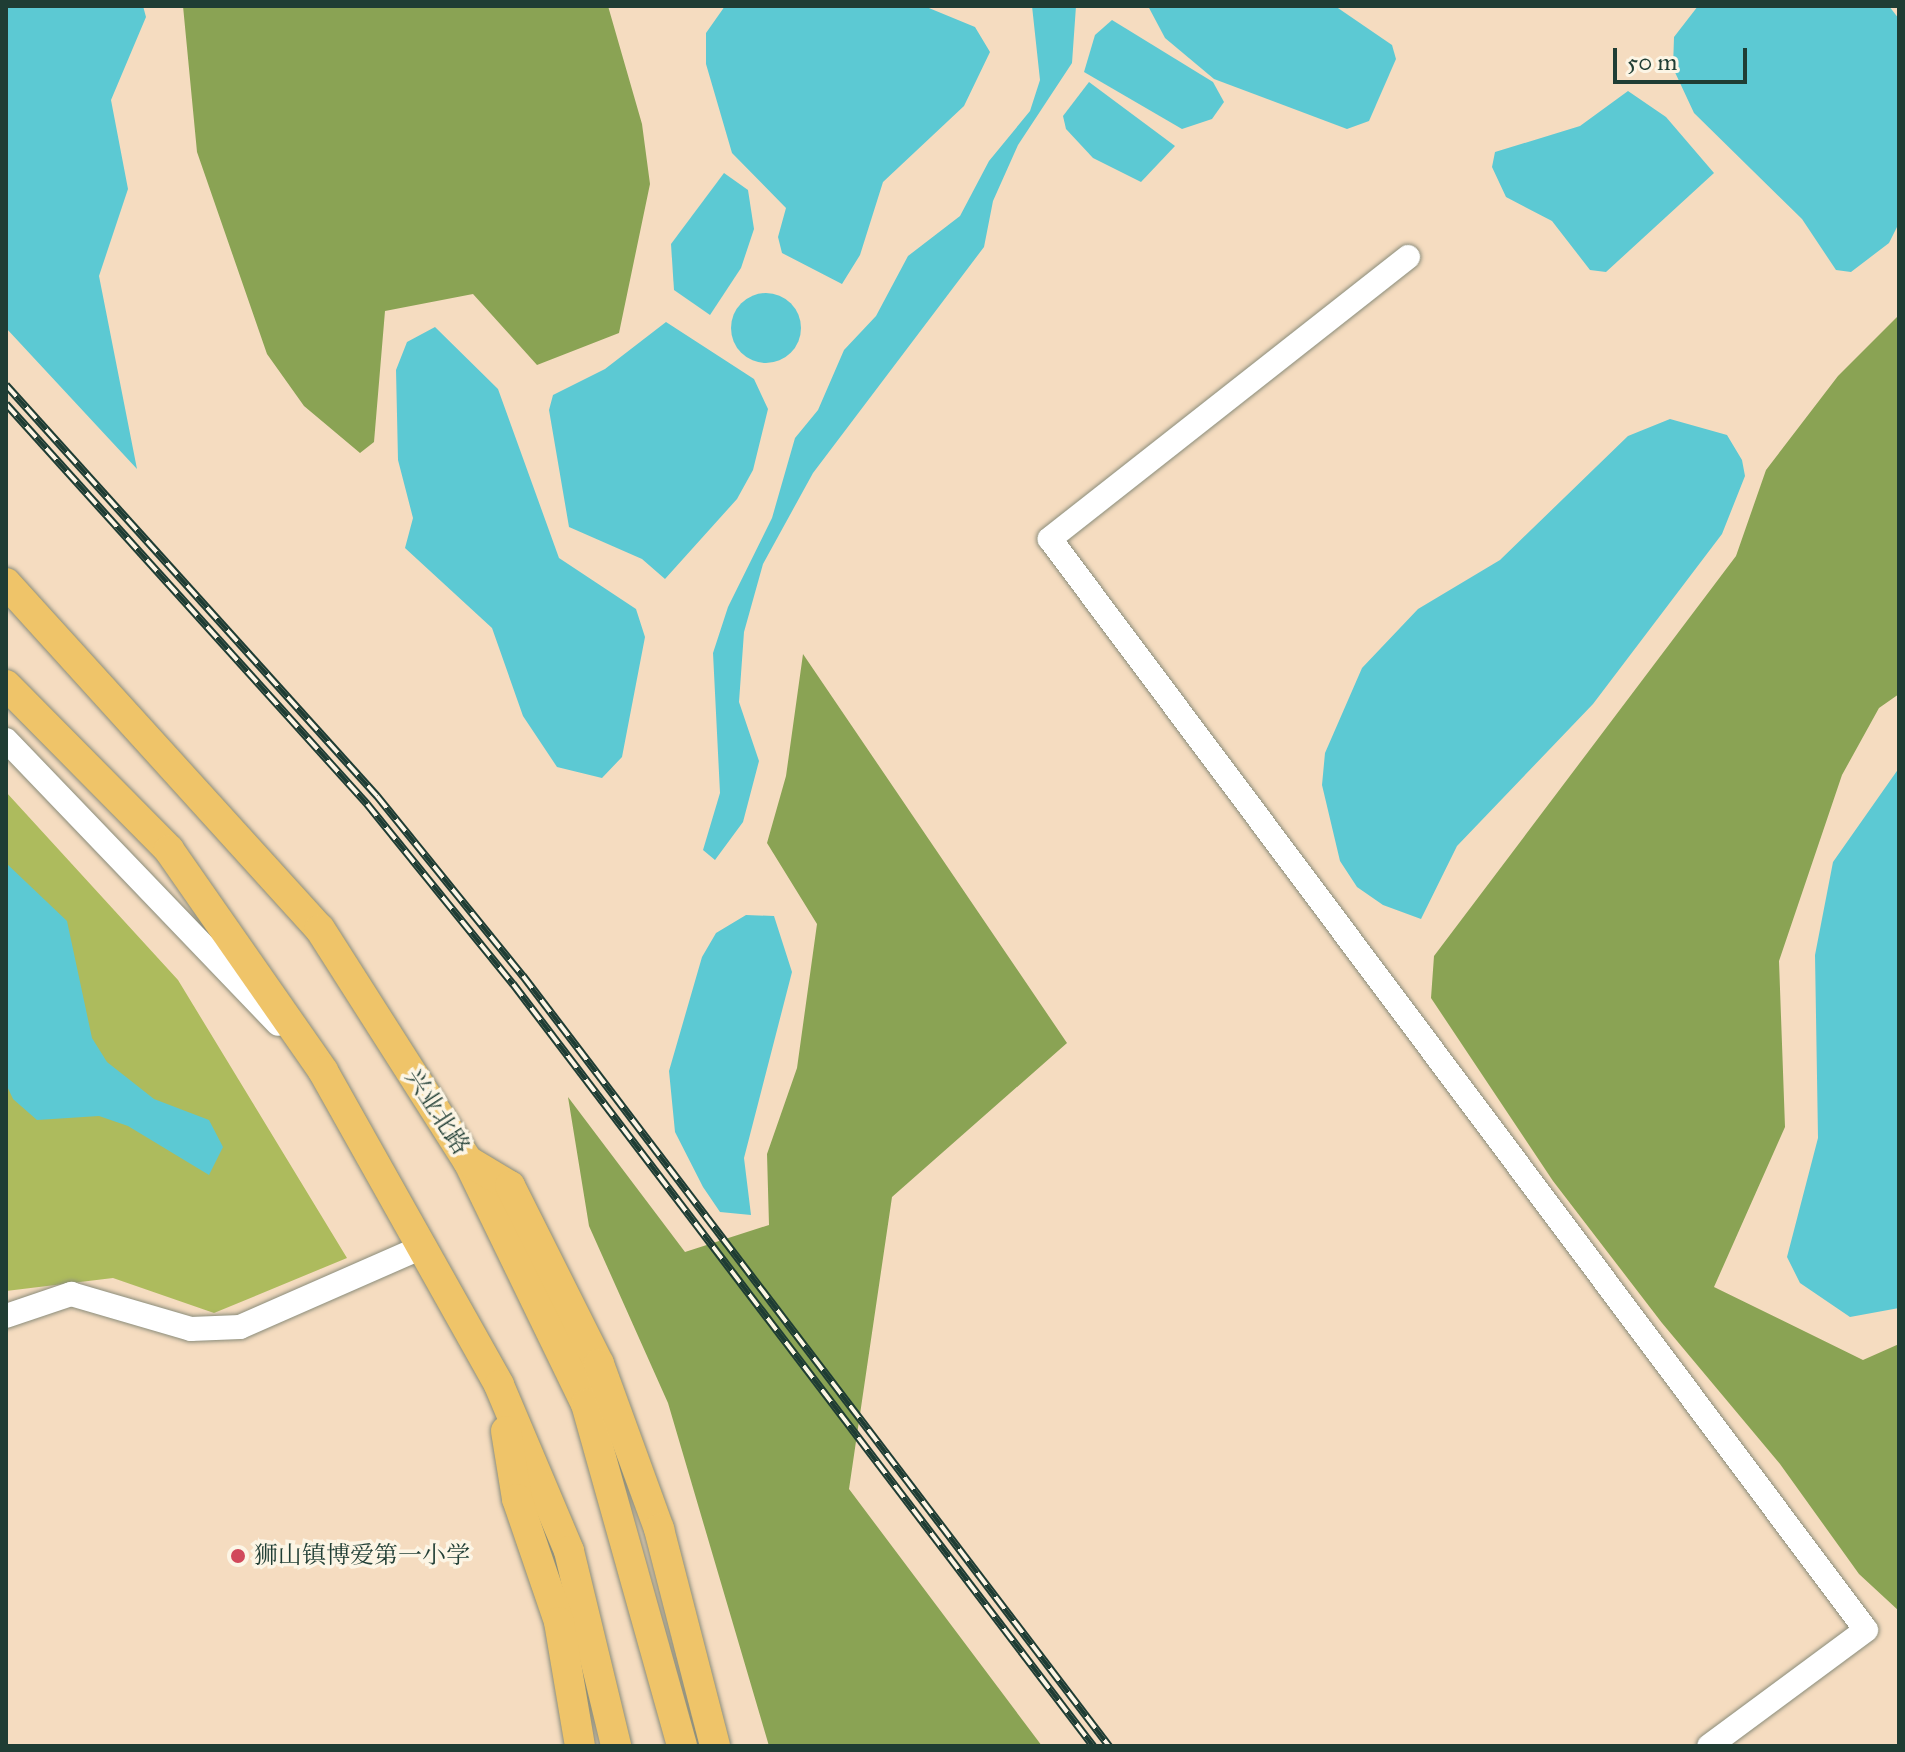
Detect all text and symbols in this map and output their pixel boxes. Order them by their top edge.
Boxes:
scale bar [1617,32,1751,82]
text: 50 m [1627,47,1677,77]
street label: 兴业北路 [399,1064,475,1160]
place label: 狮山镇博爱第一小学 [254,1542,470,1570]
marker: 狮山镇博爱第一小学 [229,1547,247,1565]

